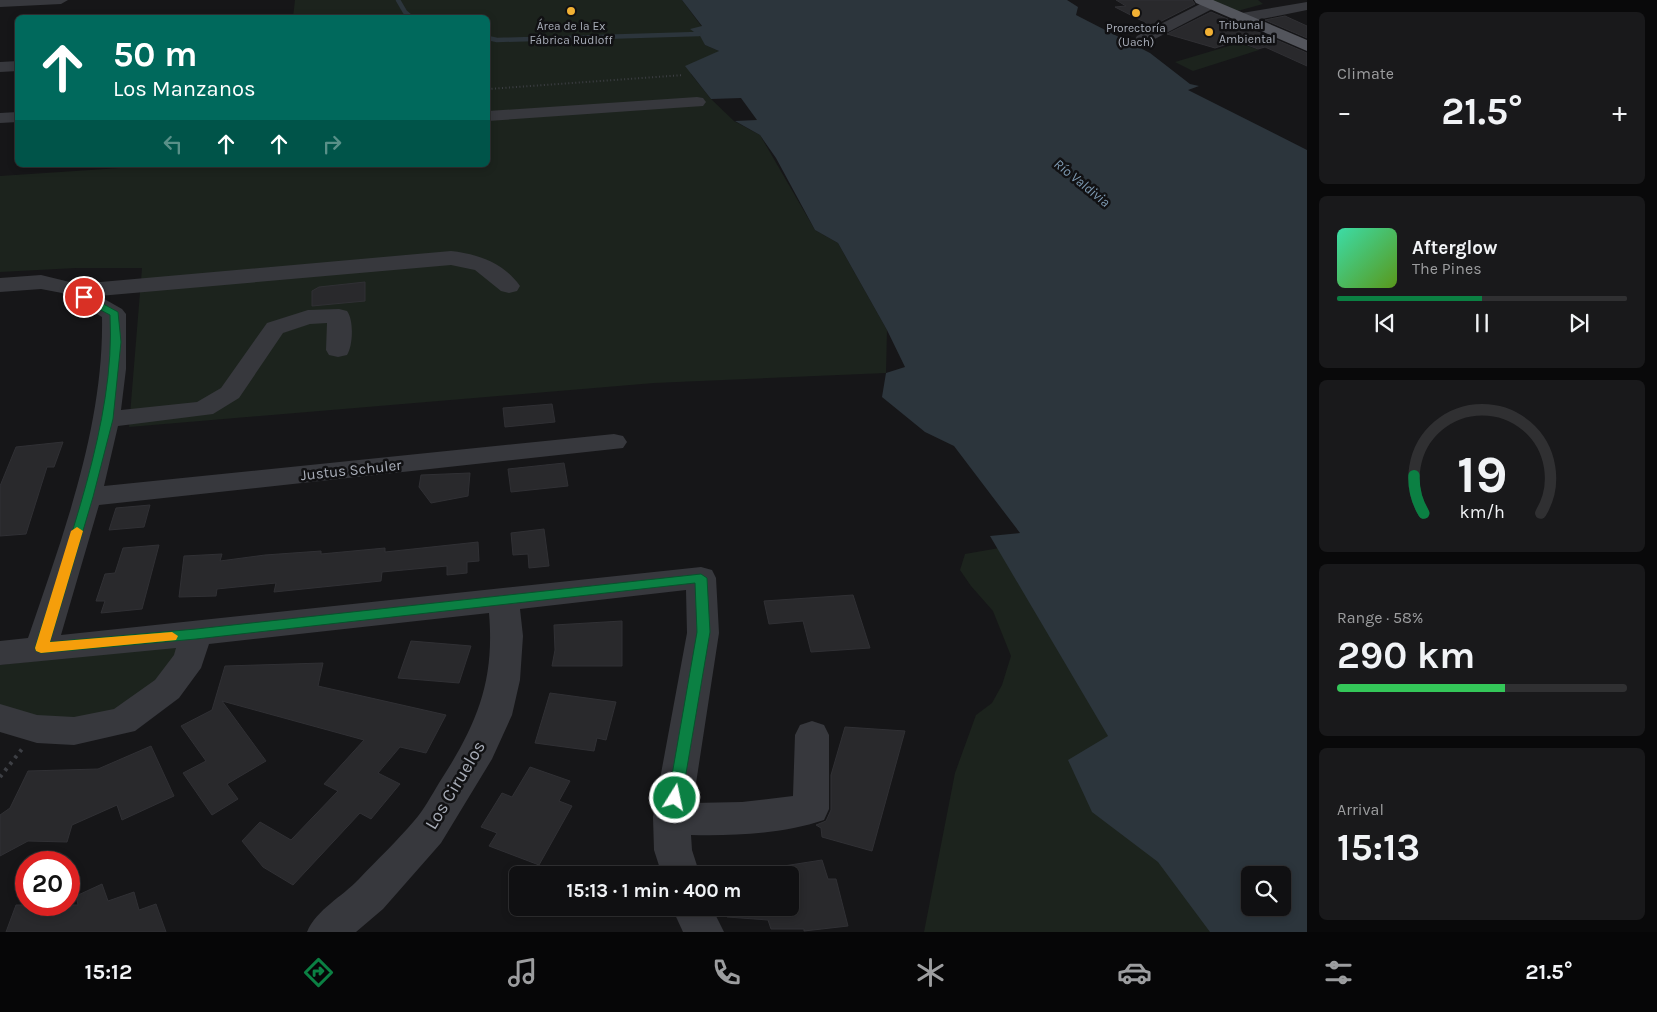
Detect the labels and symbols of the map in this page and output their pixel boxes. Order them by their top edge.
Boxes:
marker: Área de la Ex Fábrica Rudloff [565,5,577,17]
marker: Prorectoría (Uach) [1130,7,1142,19]
place label: Área de la Ex Fábrica Rudloff [529,18,613,47]
place label: Tribunal Ambiental [1219,18,1276,46]
place label: Prorectoría (Uach) [1106,21,1166,49]
marker: Tribunal Ambiental [1203,26,1215,38]
water label: Río Valdivia [1051,155,1113,211]
pin [63,276,105,318]
street label: Justus Schuler [300,456,403,484]
street label: Los Ciruelos [420,737,490,833]
position arrow [648,771,700,823]
speed limit sign: 20 [15,851,80,916]

